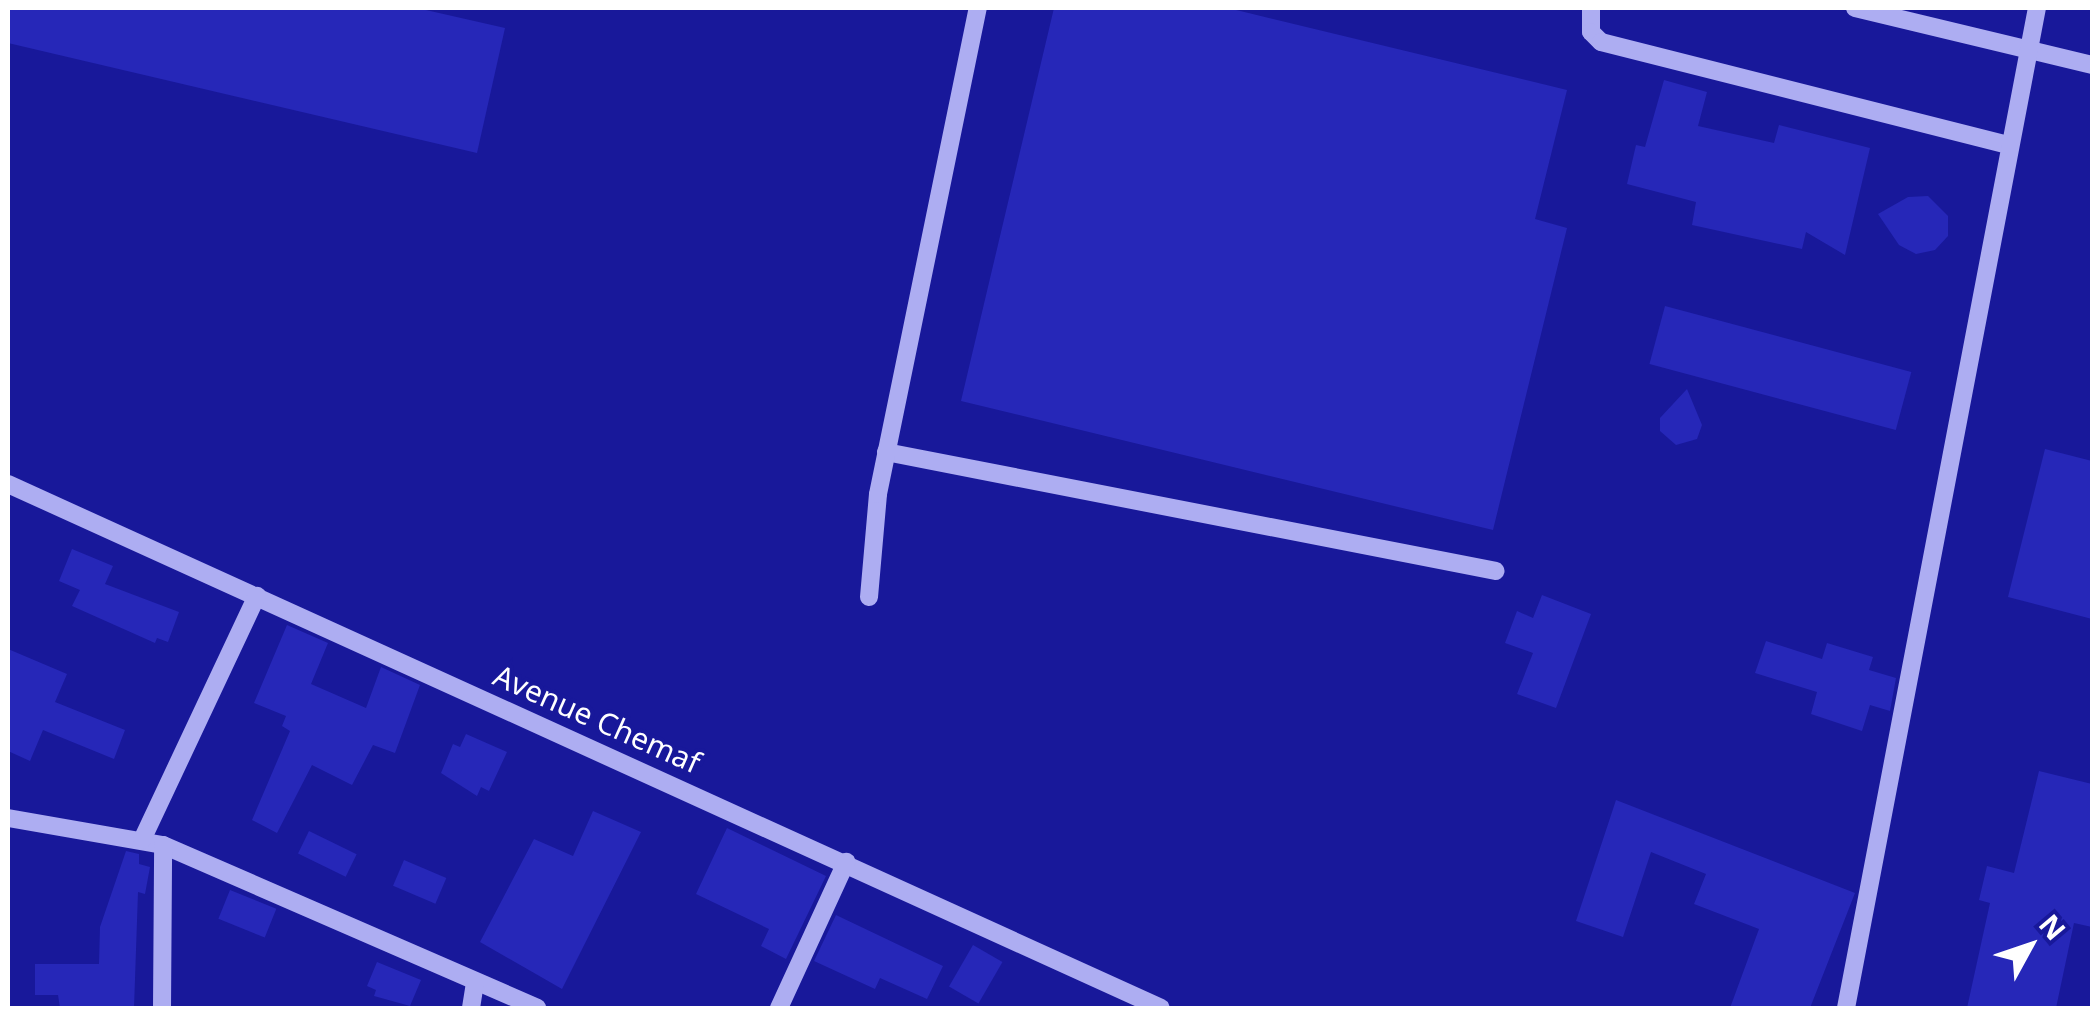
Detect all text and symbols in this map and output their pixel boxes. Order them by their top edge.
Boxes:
street label: Avenue Chemaf [488,657,706,781]
north arrow [1980,896,2080,996]
text: N [2031,906,2075,948]

